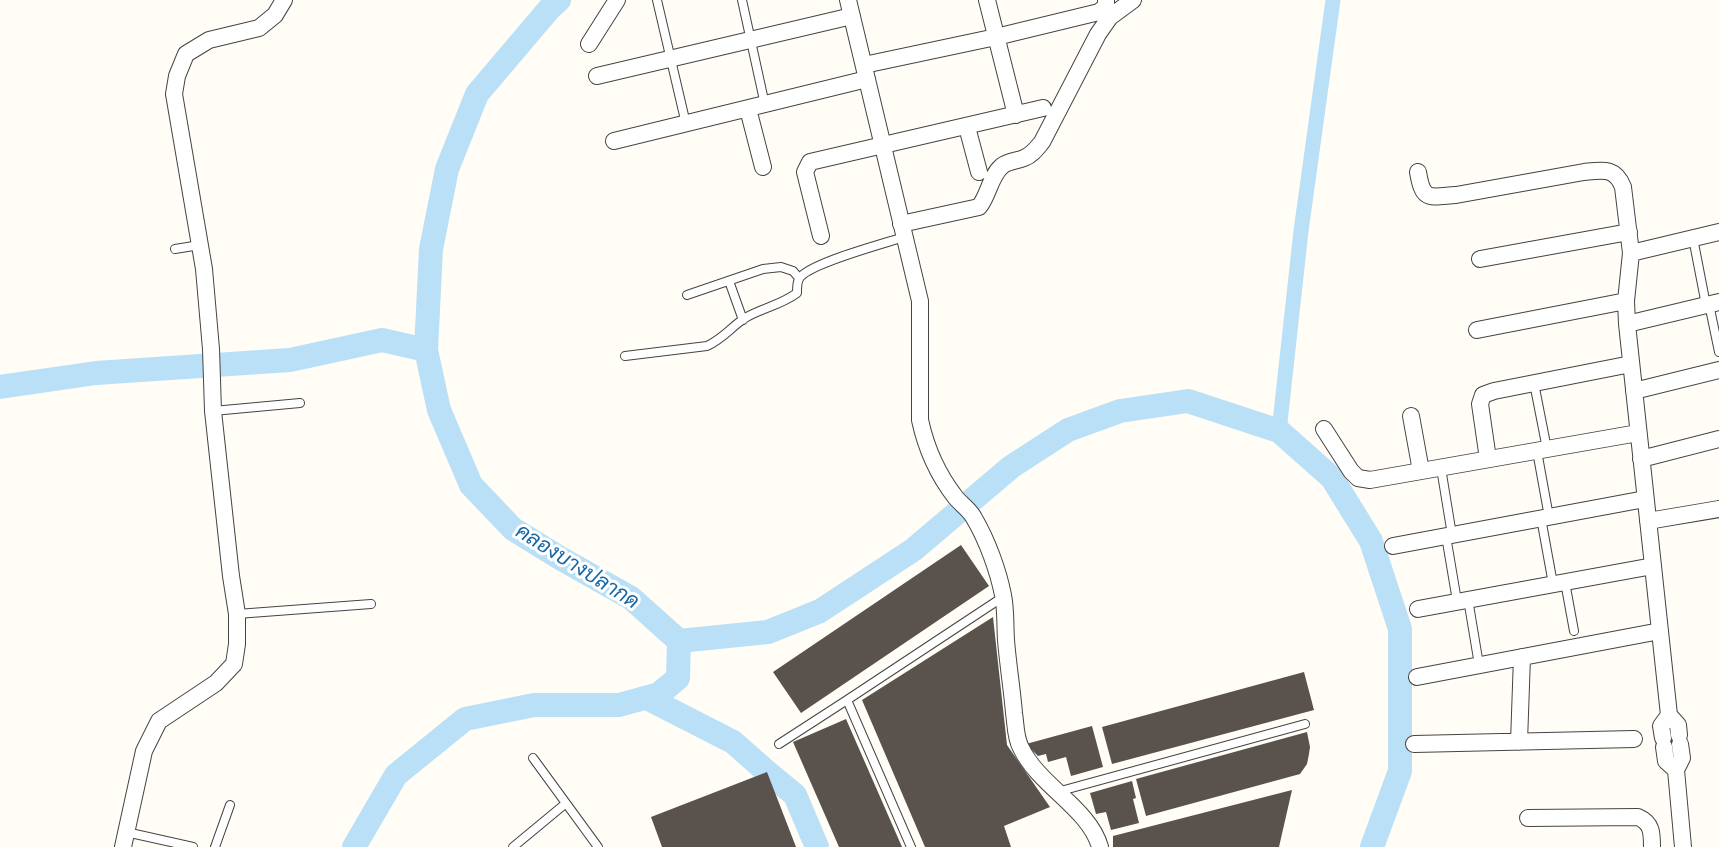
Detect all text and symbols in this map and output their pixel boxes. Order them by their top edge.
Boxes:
water label: คลองบางปลากด [511,519,643,615]

